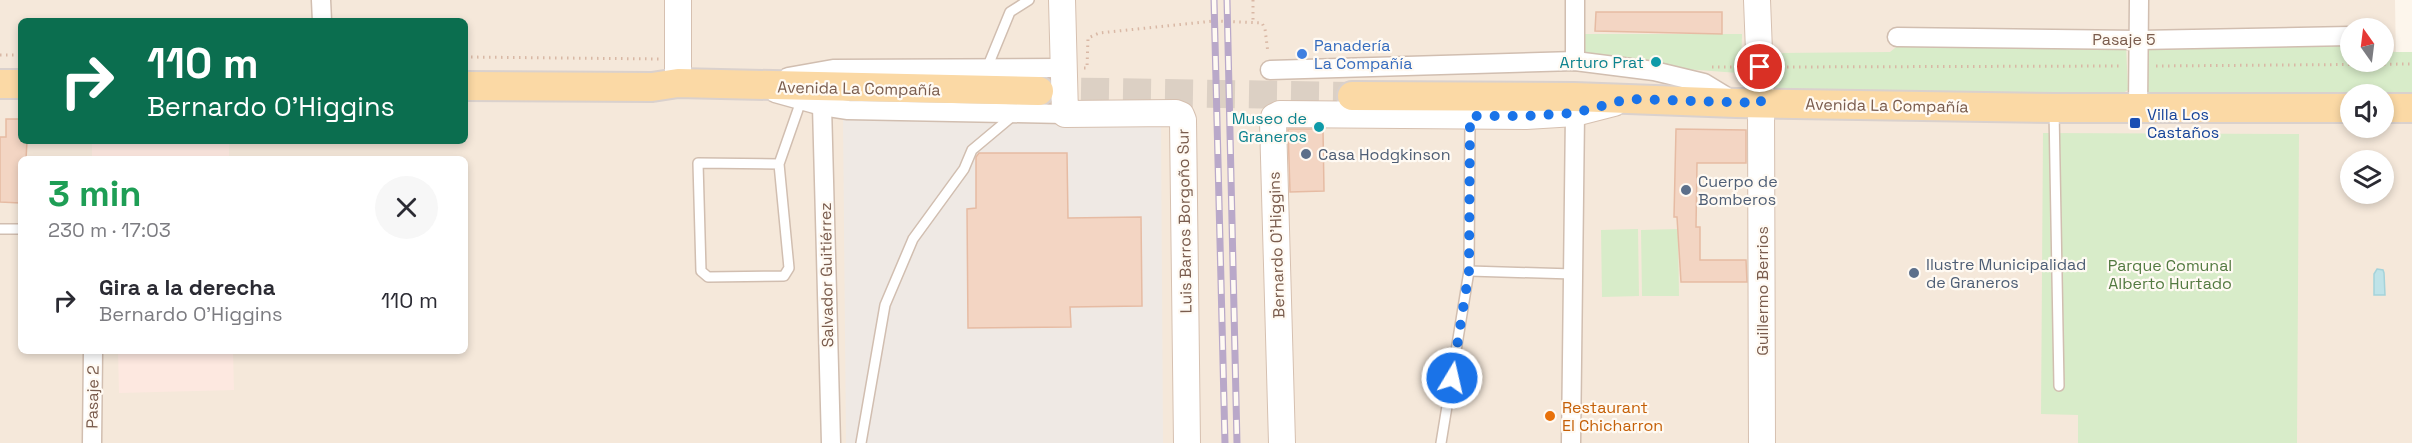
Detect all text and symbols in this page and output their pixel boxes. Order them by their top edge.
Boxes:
north arrow [2340,18,2394,72]
map controls [2340,18,2394,204]
street label: Pasaje 5 [2092,29,2156,50]
place label: Panadería La Compañía [1314,35,1412,74]
text: 110 m [147,37,259,90]
pin [1734,41,1785,92]
icon: right [48,42,126,120]
marker: Panadería La Compañía [1295,47,1309,61]
icon: arrive [1743,50,1776,83]
place label: Arturo Prat [1560,52,1644,73]
marker: Arturo Prat [1649,55,1663,69]
street label: Avenida La Compañía [777,77,941,100]
button: sound [2340,84,2394,138]
text: Bernardo O'Higgins [147,89,395,124]
street label: Avenida La Compañía [1805,94,1969,117]
place label: Villa Los Castaños [2147,104,2219,143]
place label: Museo de Graneros [1232,108,1307,147]
marker: Villa Los Castaños [2128,116,2142,130]
marker: Museo de Graneros [1312,120,1326,134]
street label: Luis Barros Borgoño Sur [1172,128,1197,314]
place label: Casa Hodgkinson [1318,144,1451,165]
marker: Casa Hodgkinson [1299,147,1313,161]
button: layers [2340,150,2394,204]
text: 3 min [48,171,142,217]
street label: Bernardo O'Higgins [1263,171,1290,319]
place label: Cuerpo de Bomberos [1698,171,1778,210]
button: close [375,176,438,239]
marker: Cuerpo de Bomberos [1679,183,1693,197]
street label: Salvador Guitiérrez [815,202,838,348]
text: 230 m · 17:03 [48,217,171,243]
street label: Guillermo Berrios [1752,226,1773,356]
place label: Ilustre Municipalidad de Graneros [1926,254,2086,293]
park label: Parque Comunal Alberto Hurtado [2108,255,2232,294]
marker: Ilustre Municipalidad de Graneros [1907,266,1921,280]
text: Gira a la derecha [99,273,276,301]
icon: right [48,284,81,317]
text: 110 m [381,286,438,314]
text: Bernardo O'Higgins [99,301,283,327]
position arrow [1420,346,1484,410]
street label: Pasaje 2 [81,365,104,429]
place label: Restaurant El Chicharron [1562,397,1663,436]
marker: Restaurant El Chicharron [1543,409,1557,423]

